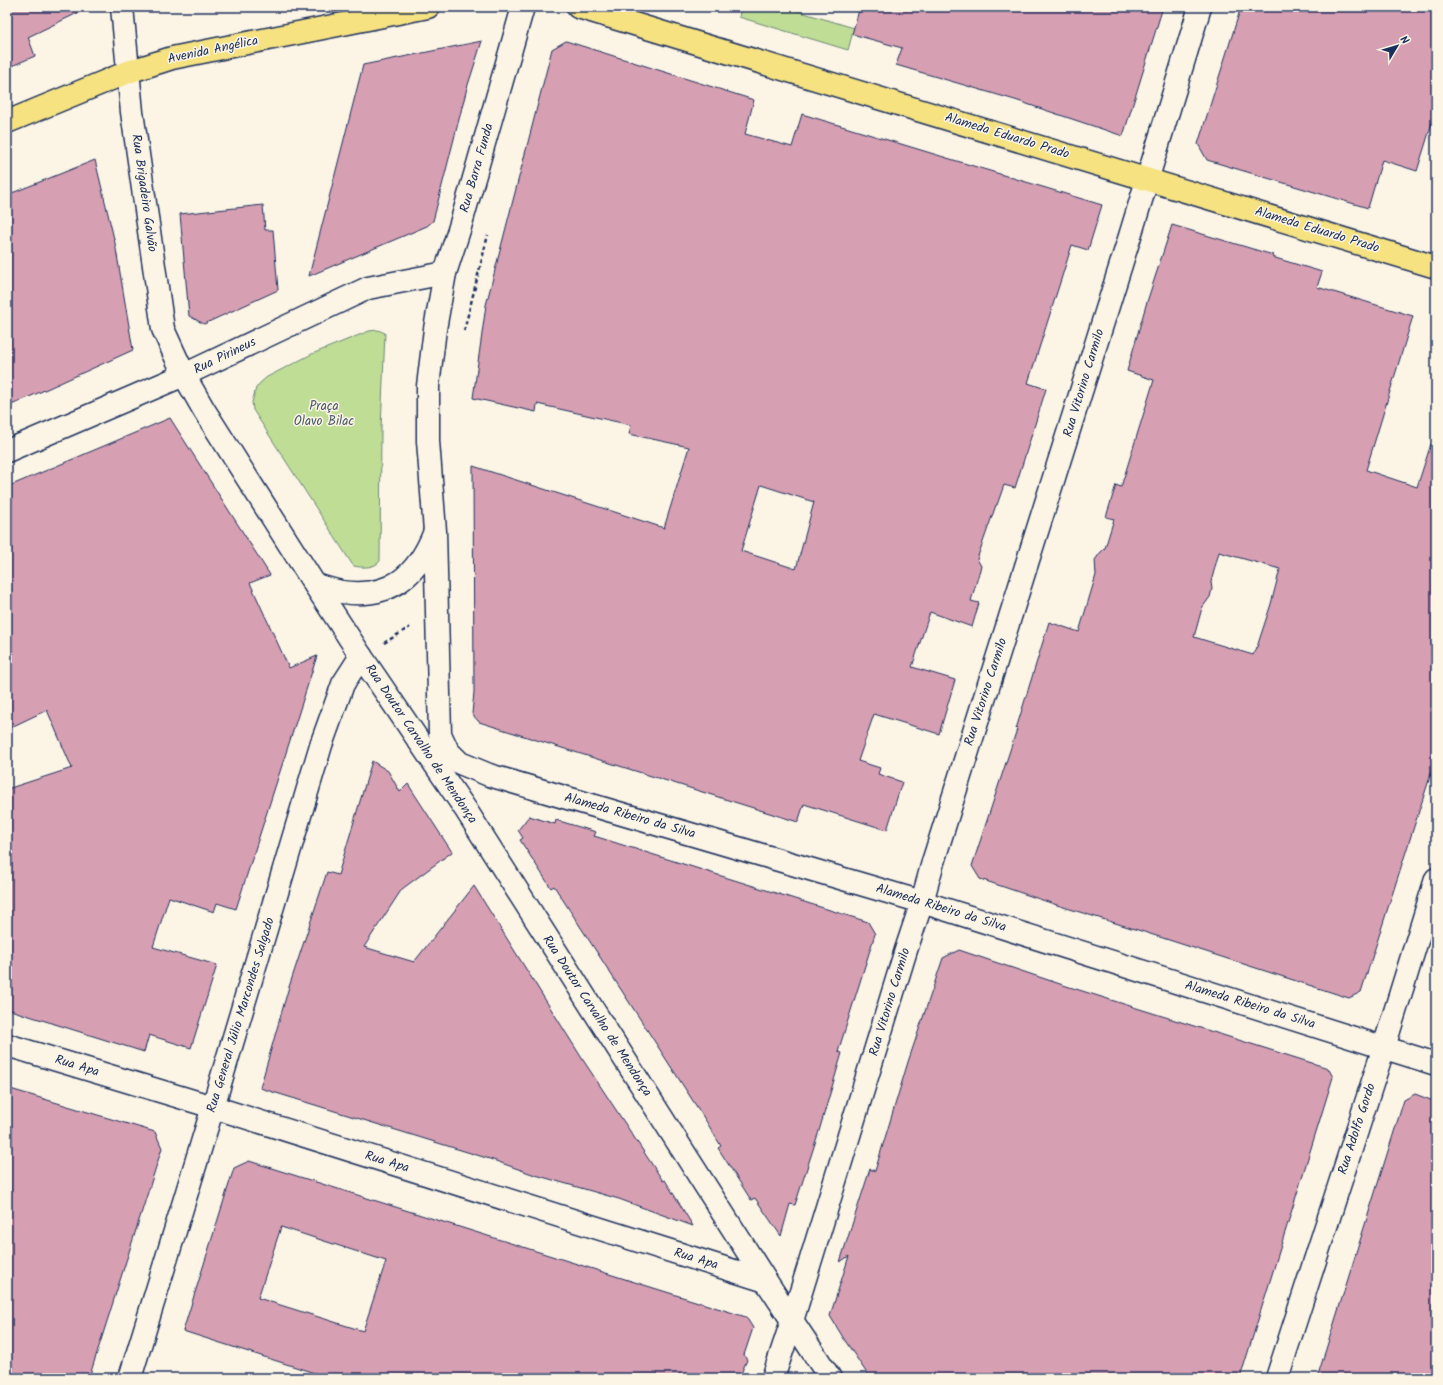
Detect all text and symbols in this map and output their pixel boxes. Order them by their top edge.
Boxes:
north arrow [1377,26,1417,66]
street label: Avenida Angélica [166,30,260,70]
text: N [1395,32,1413,49]
street label: Alameda Eduardo Prado [942,107,1072,165]
street label: Rua Barra Funda [454,121,500,215]
street label: Rua Brigadeiro Galvão [125,133,163,253]
street label: Alameda Eduardo Prado [1252,201,1382,259]
street label: Rua Vitorino Carmilo [1058,326,1110,440]
street label: Rua Pirineus [190,332,260,380]
park label: Praça Olavo Bilac [294,396,354,432]
street label: Rua Vitorino Carmilo [959,635,1013,749]
street label: Rua Doutor Carvalho de Mendonça [359,660,483,828]
street label: Alameda Ribeiro da Silva [562,787,698,845]
street label: Alameda Ribeiro da Silva [873,878,1009,938]
street label: Rua General Júlio Marcondes Salgado [201,915,281,1115]
street label: Rua Doutor Carvalho de Mendonça [537,931,657,1101]
street label: Rua Vitorino Carmilo [864,945,916,1059]
street label: Alameda Ribeiro da Silva [1182,975,1318,1035]
street label: Rua Apa [52,1049,102,1083]
street label: Rua Adolfo Gordo [1332,1080,1382,1177]
street label: Rua Apa [362,1145,412,1179]
street label: Rua Apa [671,1242,721,1276]

